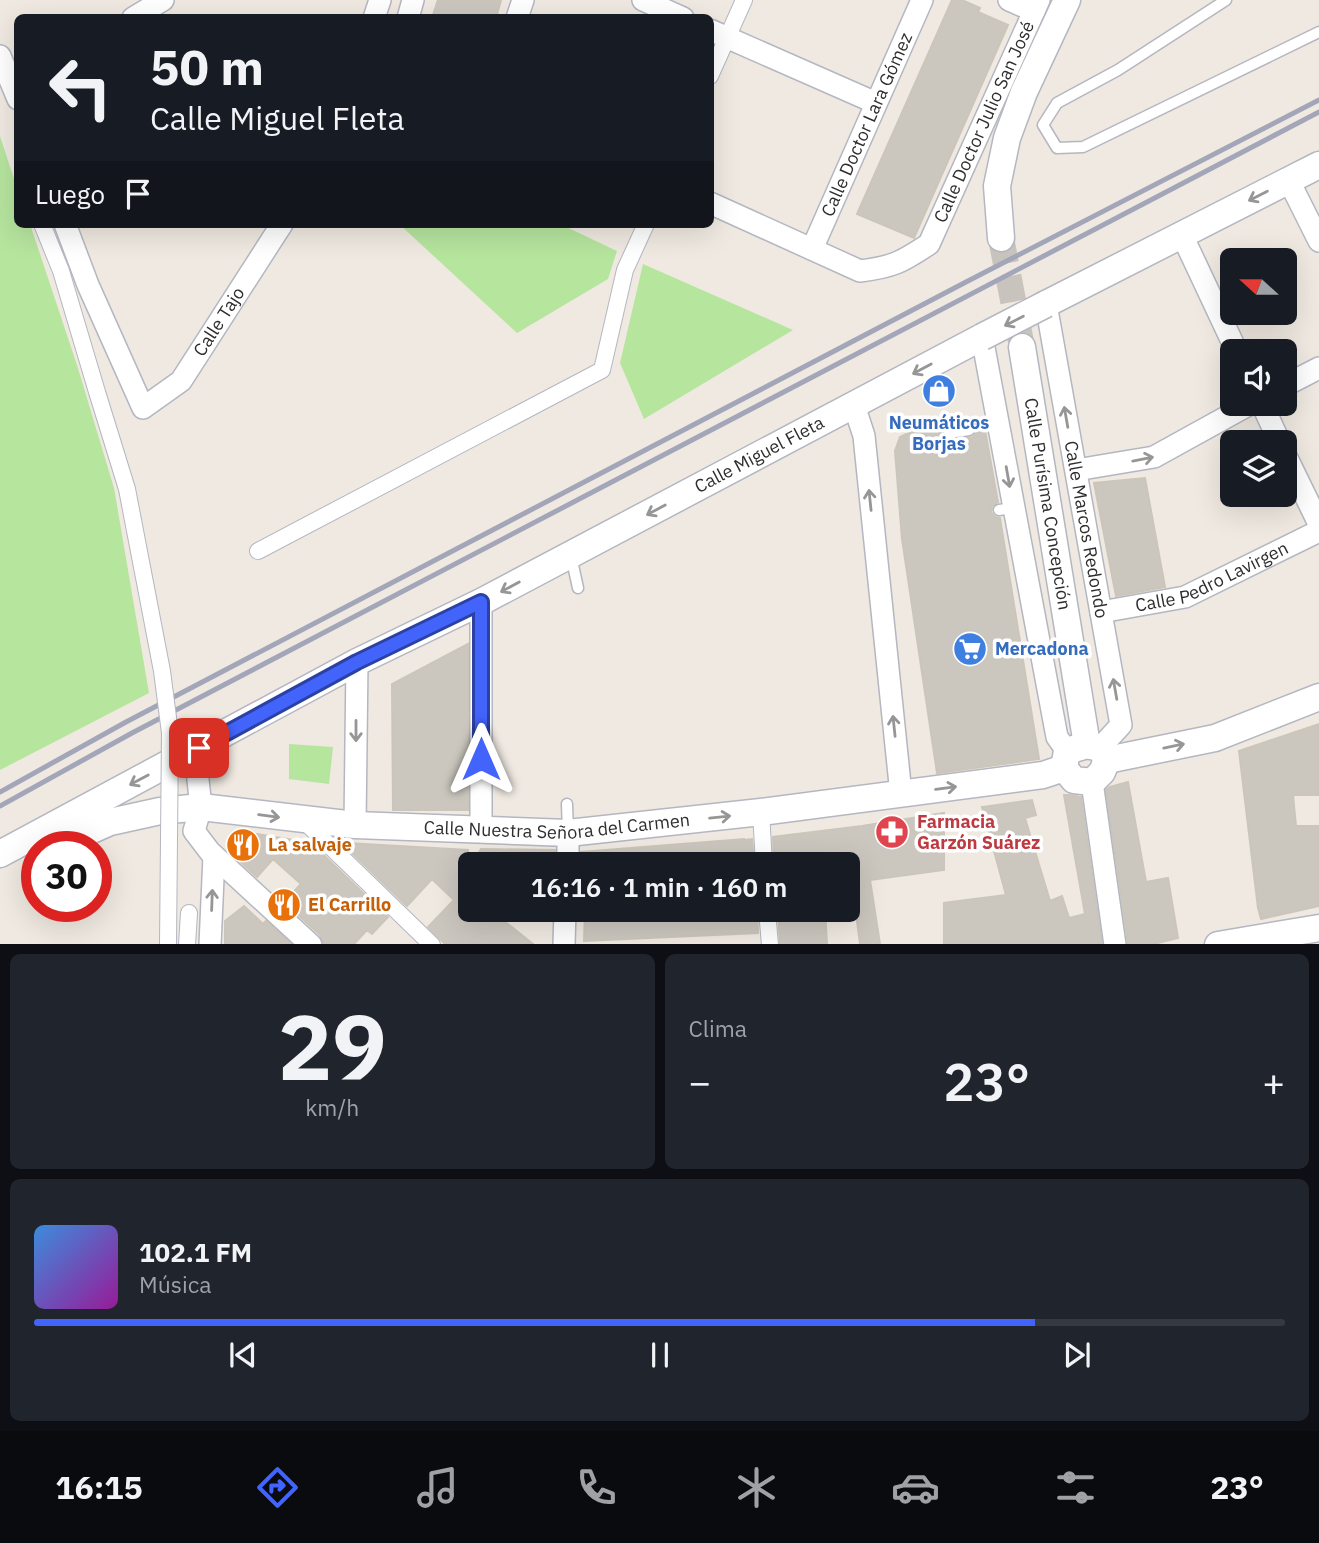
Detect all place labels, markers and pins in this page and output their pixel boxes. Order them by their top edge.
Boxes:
shop icon: Neumáticos Borjas [920,372,958,410]
place label: Neumáticos Borjas [889,411,989,455]
supermarket icon: Mercadona [951,630,989,668]
place label: Mercadona [995,637,1089,660]
pin [169,718,229,778]
place label: Farmacia Garzón Suárez [917,810,1040,854]
pharmacy icon: Farmacia Garzón Suárez [873,813,911,851]
restaurant icon: La salvaje [224,826,262,864]
place label: La salvaje [268,833,352,856]
restaurant icon: El Carrillo [265,886,303,924]
place label: El Carrillo [308,893,391,916]

